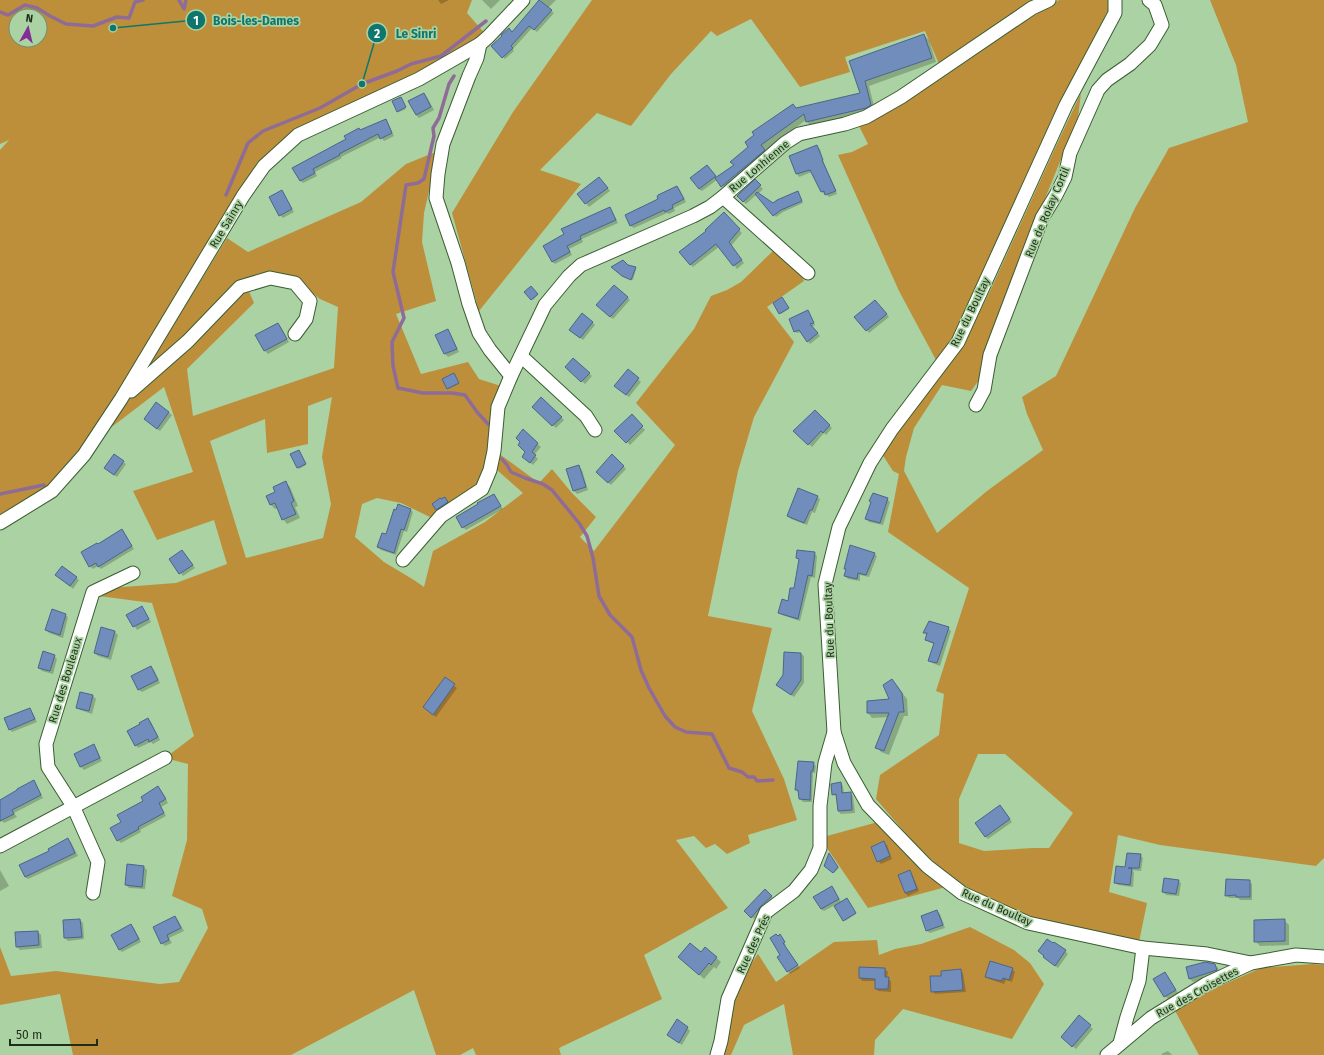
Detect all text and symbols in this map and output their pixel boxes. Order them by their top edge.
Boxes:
north arrow [8,8,48,48]
callout: Bois-les-Dames [186,8,307,32]
text: N [25,12,34,26]
text: 1 [193,14,199,28]
text: Bois-les-Dames [213,14,299,28]
callout: Le Sinri [367,21,444,45]
text: 2 [374,27,380,41]
text: Le Sinri [396,27,436,41]
street label: Rue Lonhienne [727,137,792,195]
street label: Rue de Rokay Cortil [1023,165,1072,259]
street label: Rue Sainry [207,198,246,250]
street label: Rue du Boultay [948,275,993,349]
street label: Rue du Boultay [822,581,837,658]
street label: Rue des Bouleaux [46,635,85,725]
street label: Rue du Boultay [960,886,1035,929]
street label: Rue des Prés [734,913,773,976]
street label: Rue des Croisettes [1154,964,1241,1020]
scale bar [10,1021,97,1047]
text: 50 m [16,1028,42,1042]

